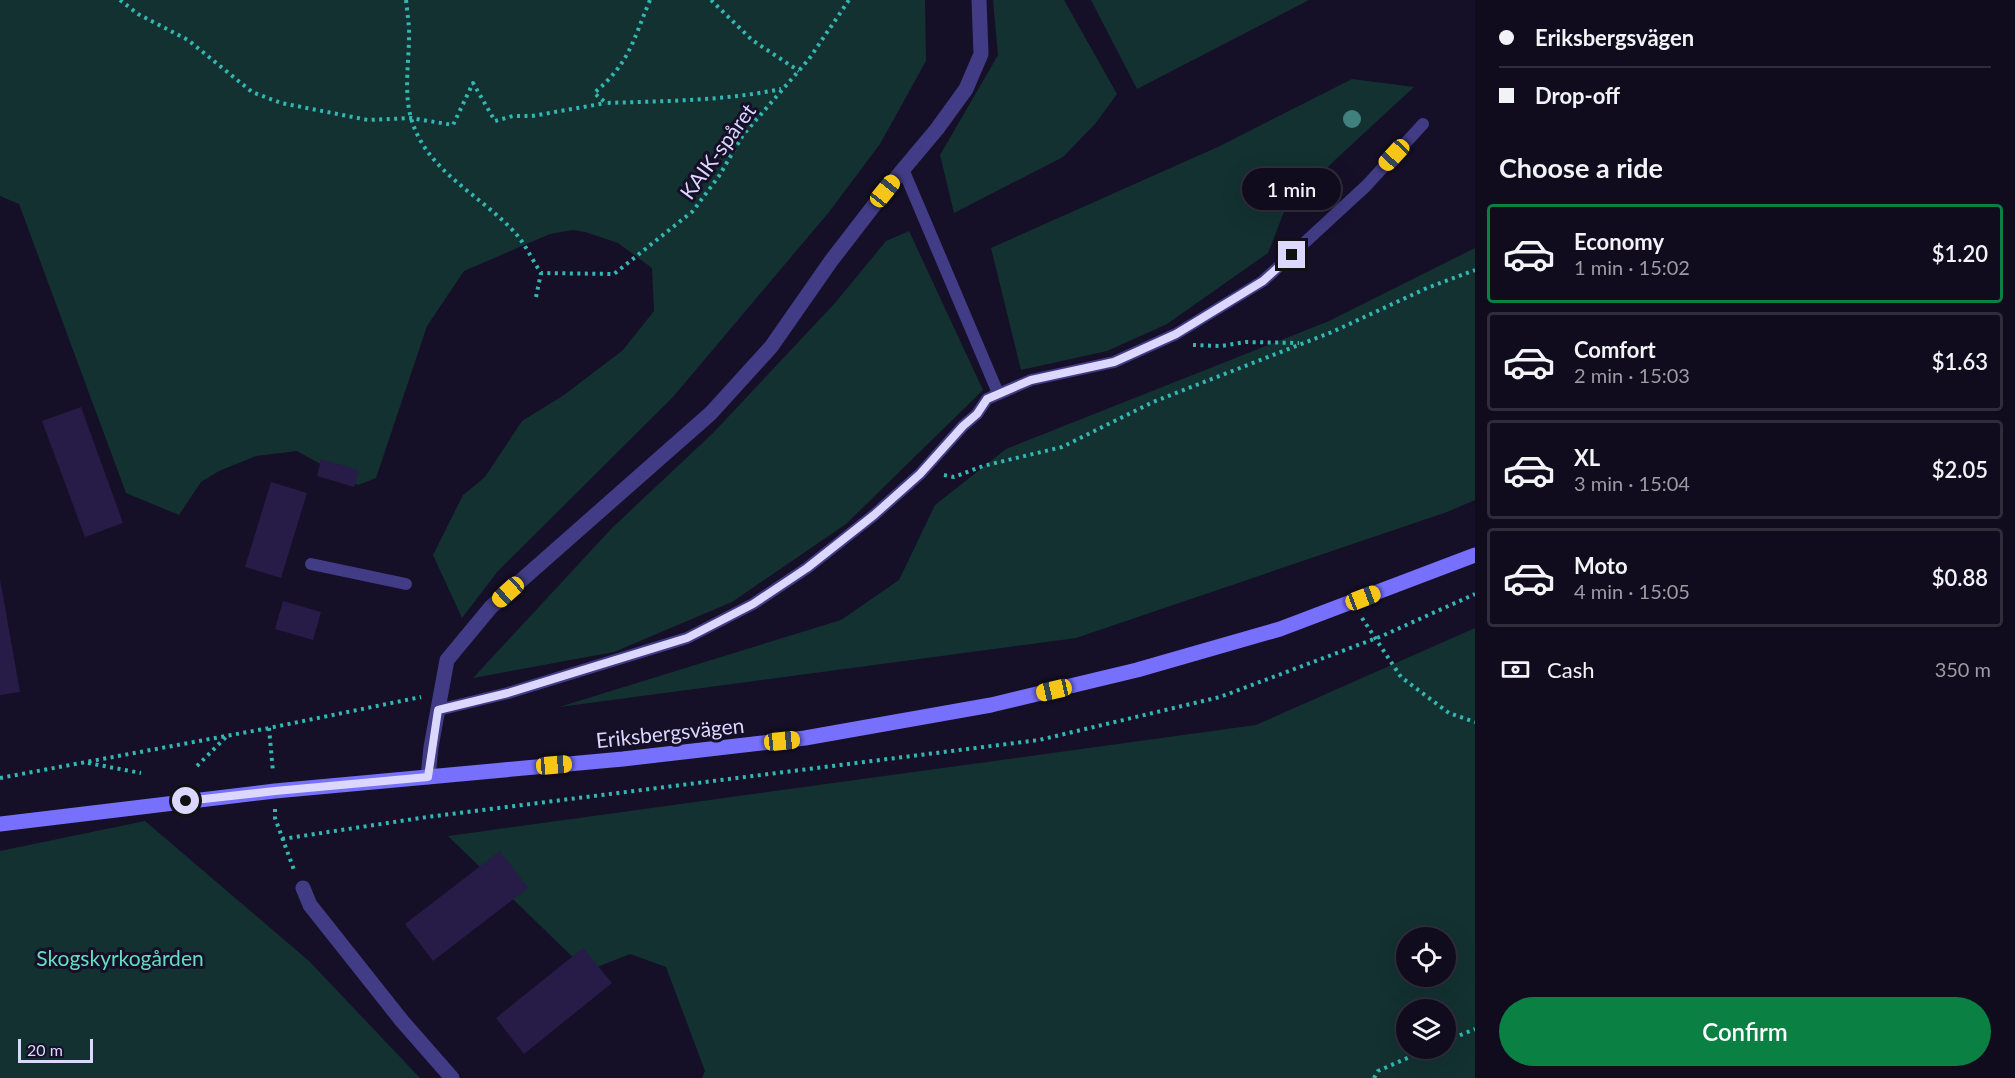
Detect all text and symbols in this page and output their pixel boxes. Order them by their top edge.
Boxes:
text: Eriksbergsvägen [1535,24,1694,51]
text: Drop-off [1535,82,1620,109]
street label: KAIK-spåret [674,98,760,204]
car [1375,136,1413,174]
text: Choose a ride [1499,151,1663,184]
callout: 1 min [1242,168,1342,210]
car [867,171,903,211]
text: 1 min [1267,177,1316,201]
icon: car [1502,227,1556,281]
text: Economy [1574,228,1664,255]
text: $1.20 [1932,240,1988,267]
route end [1278,241,1305,268]
text: 1 min · 15:02 [1574,255,1690,279]
icon: car [1502,335,1556,389]
text: Comfort [1574,336,1656,363]
text: $1.63 [1932,348,1988,375]
text: 2 min · 15:03 [1574,363,1690,387]
icon: car [1502,443,1556,497]
text: XL [1574,444,1600,471]
text: $2.05 [1932,456,1988,483]
text: 3 min · 15:04 [1574,471,1690,495]
icon: car [1502,551,1556,605]
text: Moto [1574,552,1628,579]
text: $0.88 [1932,564,1988,591]
car [489,573,527,611]
text: 4 min · 15:05 [1574,579,1690,603]
car [1343,583,1383,613]
icon: cash [1499,653,1532,686]
text: Cash [1547,656,1594,683]
text: 350 m [1935,657,1991,681]
car [1034,677,1074,703]
street label: Eriksbergsvägen [595,712,745,752]
car [763,730,801,752]
car [535,754,573,776]
route start [172,787,199,814]
map controls [1396,927,1456,1059]
button: locate [1396,927,1456,987]
park label: Skogskyrkogården [36,945,204,970]
button: Confirm [1499,997,1991,1066]
button: layers [1396,999,1456,1059]
scale bar [18,1036,93,1064]
text: 20 m [27,1040,63,1059]

